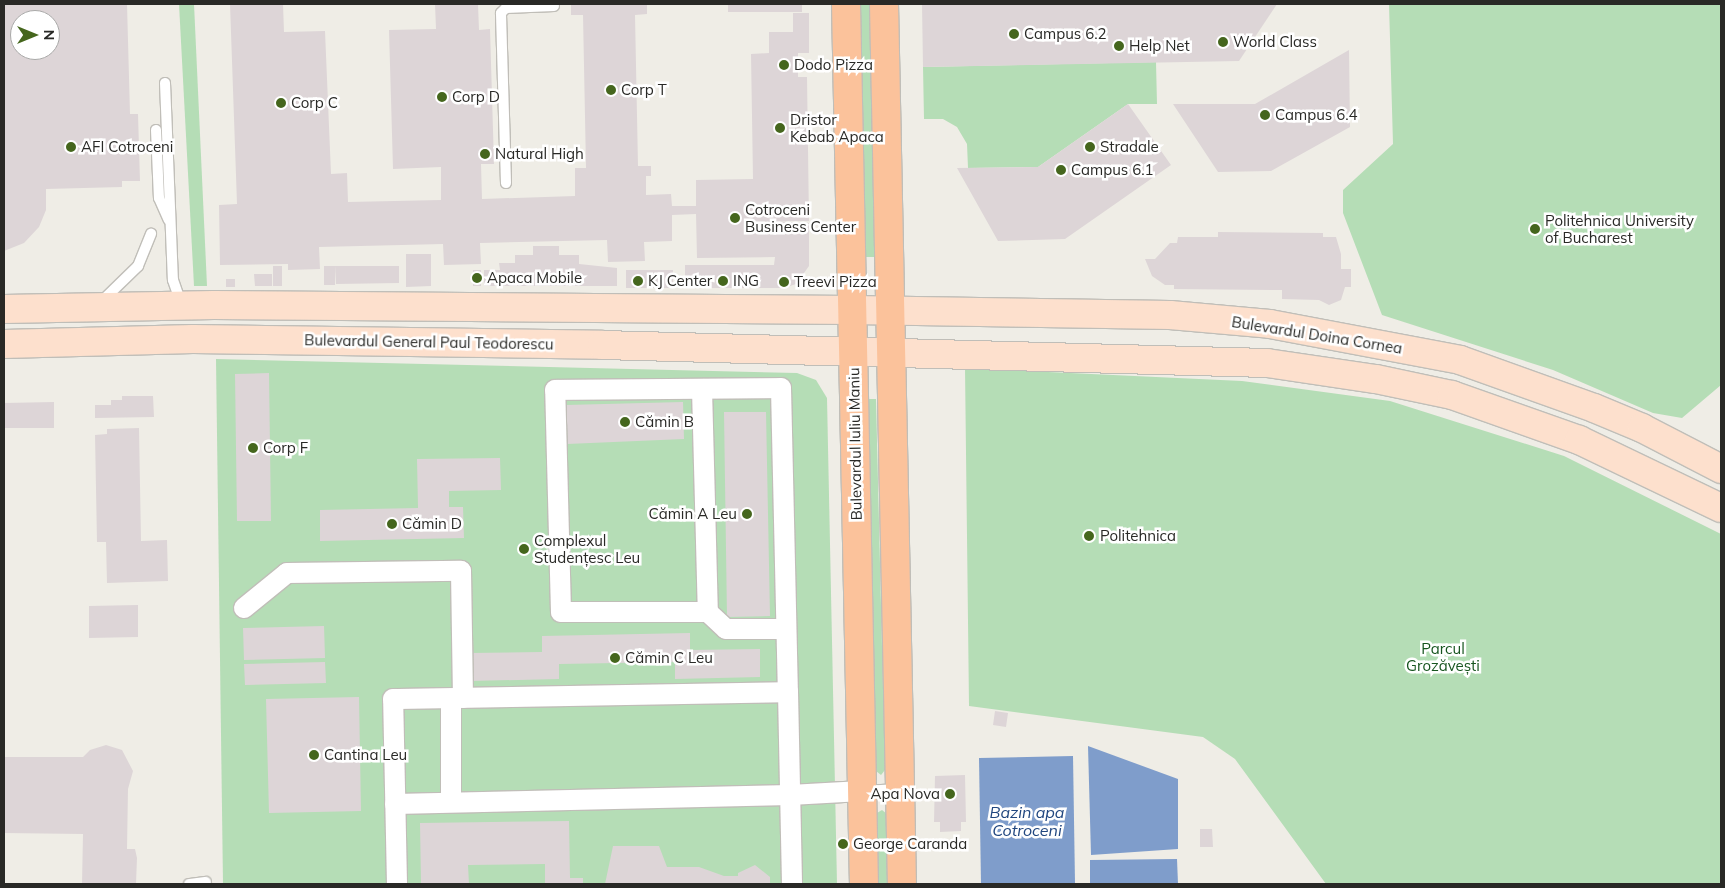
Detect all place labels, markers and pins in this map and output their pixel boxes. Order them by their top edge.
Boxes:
place label: Campus 6.2 [1024,25,1107,43]
marker: Campus 6.2 [1008,28,1020,40]
place label: World Class [1233,33,1317,51]
marker: World Class [1217,36,1229,48]
place label: Help Net [1129,37,1190,55]
marker: Help Net [1113,40,1125,52]
place label: Dodo Pizza [794,56,873,74]
marker: Dodo Pizza [778,59,790,71]
place label: Corp T [621,81,667,99]
marker: Corp T [605,84,617,96]
place label: Corp D [452,88,500,106]
marker: Corp D [436,91,448,103]
place label: Corp C [291,94,338,112]
marker: Corp C [275,97,287,109]
place label: Campus 6.4 [1275,106,1358,124]
marker: Campus 6.4 [1259,109,1271,121]
place label: Dristor Kebab Apaca [790,110,884,145]
marker: Dristor Kebab Apaca [774,122,786,134]
place label: AFI Cotroceni [81,138,173,156]
place label: Stradale [1100,138,1159,156]
marker: AFI Cotroceni [65,141,77,153]
marker: Stradale [1084,141,1096,153]
place label: Natural High [495,145,584,163]
marker: Natural High [479,148,491,160]
place label: Campus 6.1 [1071,161,1154,179]
marker: Campus 6.1 [1055,164,1067,176]
place label: Cotroceni Business Center [745,200,856,235]
place label: Politehnica University of Bucharest [1545,211,1694,246]
marker: Cotroceni Business Center [729,212,741,224]
marker: Politehnica University of Bucharest [1529,223,1541,235]
place label: Apaca Mobile [487,269,582,287]
marker: Apaca Mobile [471,272,483,284]
place label: KJ Center [648,272,712,290]
place label: ING [733,272,759,290]
place label: Treevi Pizza [794,273,877,291]
marker: KJ Center [632,275,644,287]
marker: ING [717,275,729,287]
marker: Treevi Pizza [778,276,790,288]
place label: Cămin B [635,413,694,431]
marker: Cămin B [619,416,631,428]
place label: Corp F [263,439,308,457]
marker: Corp F [247,442,259,454]
place label: Cămin A Leu [648,505,737,523]
marker: Cămin A Leu [741,508,753,520]
place label: Cămin D [402,515,462,533]
marker: Cămin D [386,518,398,530]
place label: Politehnica [1100,527,1176,545]
marker: Politehnica [1082,529,1096,543]
place label: Complexul Studențesc Leu [534,531,640,566]
marker: Complexul Studențesc Leu [518,543,530,555]
place label: Cămin C Leu [625,649,713,667]
marker: Cămin C Leu [609,652,621,664]
place label: Cantina Leu [324,746,407,764]
marker: Cantina Leu [308,749,320,761]
place label: Apa Nova [871,785,940,803]
marker: Apa Nova [944,788,956,800]
place label: George Caranda [853,835,967,853]
marker: George Caranda [837,838,849,850]

